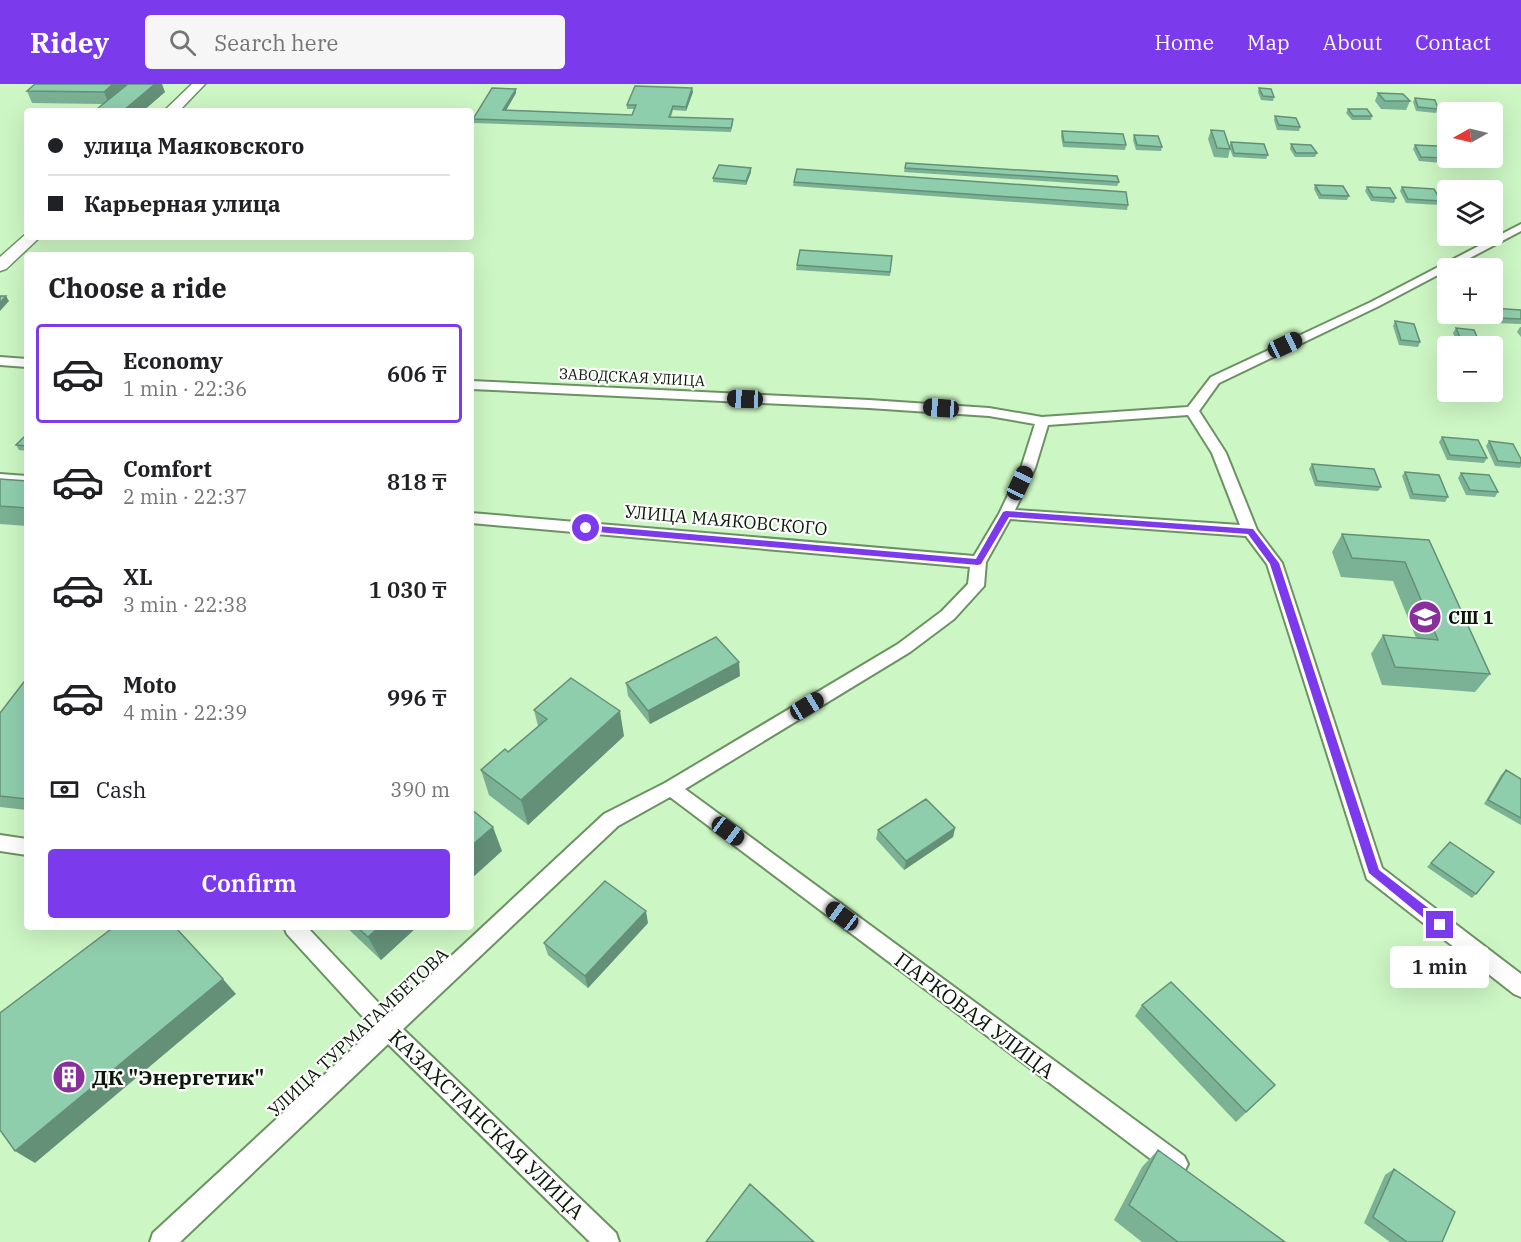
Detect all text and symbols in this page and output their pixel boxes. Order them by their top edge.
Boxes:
search box [145,15,565,69]
text: Ridey [30,24,109,61]
icon: search [166,26,199,59]
text: Search here [214,28,338,57]
text: Home [1154,28,1214,56]
text: Map [1247,28,1290,56]
text: About [1323,28,1382,56]
text: Contact [1415,28,1491,56]
north arrow [1437,102,1503,168]
map controls [1437,102,1503,402]
text: улица Маяковского [84,131,304,160]
button: layers [1437,180,1503,246]
text: Карьерная улица [84,189,280,218]
button: + [1437,258,1503,324]
text: Choose a ride [48,270,227,305]
car [1265,329,1305,361]
button: − [1437,336,1503,402]
text: Economy [123,346,223,375]
icon: car [51,347,105,401]
text: 606 ₸ [387,359,447,388]
street label: ЗАВОДСКАЯ УЛИЦА [559,364,706,390]
text: 1 min · 22:36 [123,375,247,402]
car [727,389,763,409]
car [922,398,960,418]
text: Comfort [123,454,212,483]
icon: car [51,455,105,509]
car [1004,463,1036,503]
text: 818 ₸ [387,467,447,496]
text: 2 min · 22:37 [123,483,247,510]
street label: УЛИЦА МАЯКОВСКОГО [624,500,828,540]
route start [572,514,599,541]
text: XL [123,562,153,591]
icon: car [51,563,105,617]
text: 1 030 ₸ [369,575,447,604]
text: 3 min · 22:38 [123,591,247,618]
school or university icon: СШ 1 [1407,599,1443,635]
place label: СШ 1 [1448,606,1494,629]
text: Moto [123,670,177,699]
icon: car [51,671,105,725]
text: 996 ₸ [387,683,447,712]
car [787,689,827,723]
text: 4 min · 22:39 [123,699,247,726]
icon: cash [48,773,81,806]
text: Cash [96,775,147,804]
text: 390 m [390,776,450,803]
car [708,813,748,849]
button: Confirm [48,849,450,918]
car [822,898,862,934]
route end [1426,911,1453,938]
street label: УЛИЦА ТУРМАГАМБЕТОВА [263,942,453,1122]
street label: ПАРКОВАЯ УЛИЦА [889,946,1061,1085]
callout: 1 min [1390,946,1490,988]
text: 1 min [1412,953,1467,980]
street label: КАЗАХСТАНСКАЯ УЛИЦА [383,1023,591,1226]
building icon: ДК "Энергетик" [51,1059,87,1095]
place label: ДК "Энергетик" [92,1063,264,1091]

